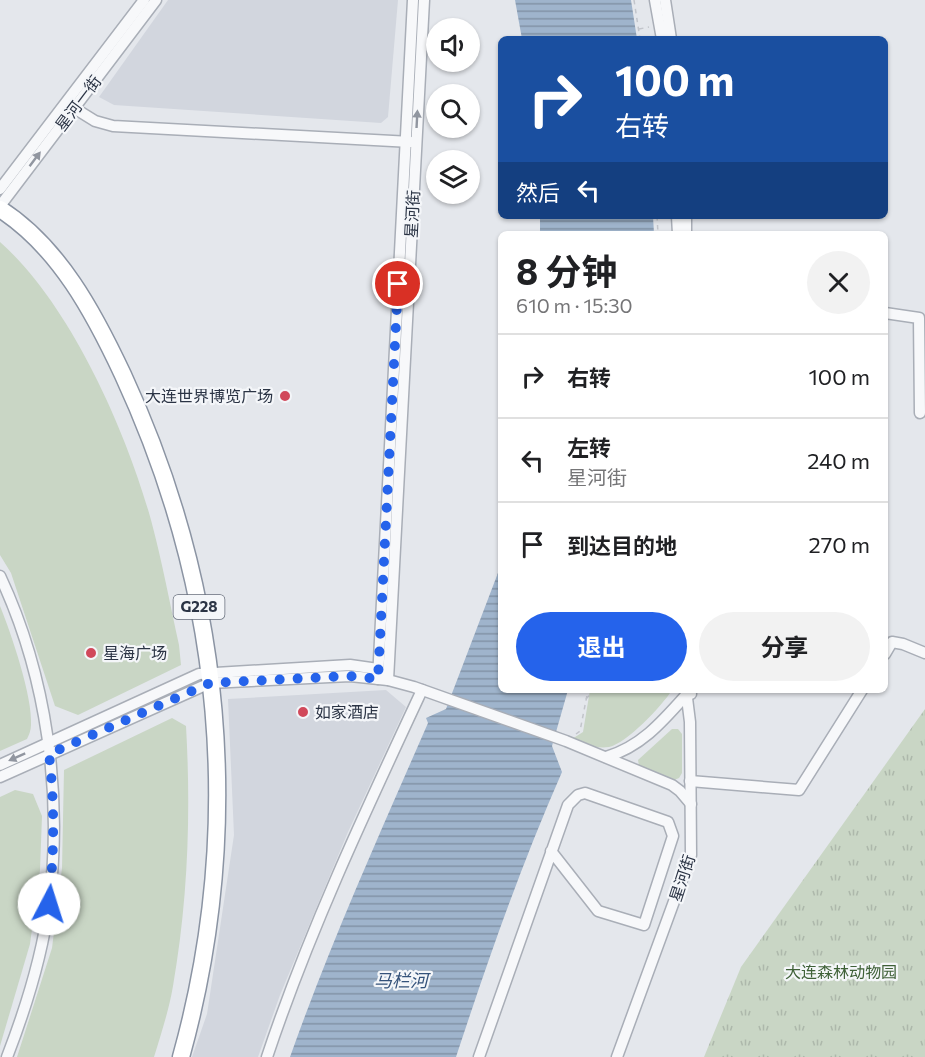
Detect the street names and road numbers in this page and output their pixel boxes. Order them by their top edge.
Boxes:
street label: 星河一街 [51,71,104,134]
street label: 星河街 [401,190,422,238]
road number: G228 [174,595,224,619]
street label: 星河街 [665,852,698,904]

